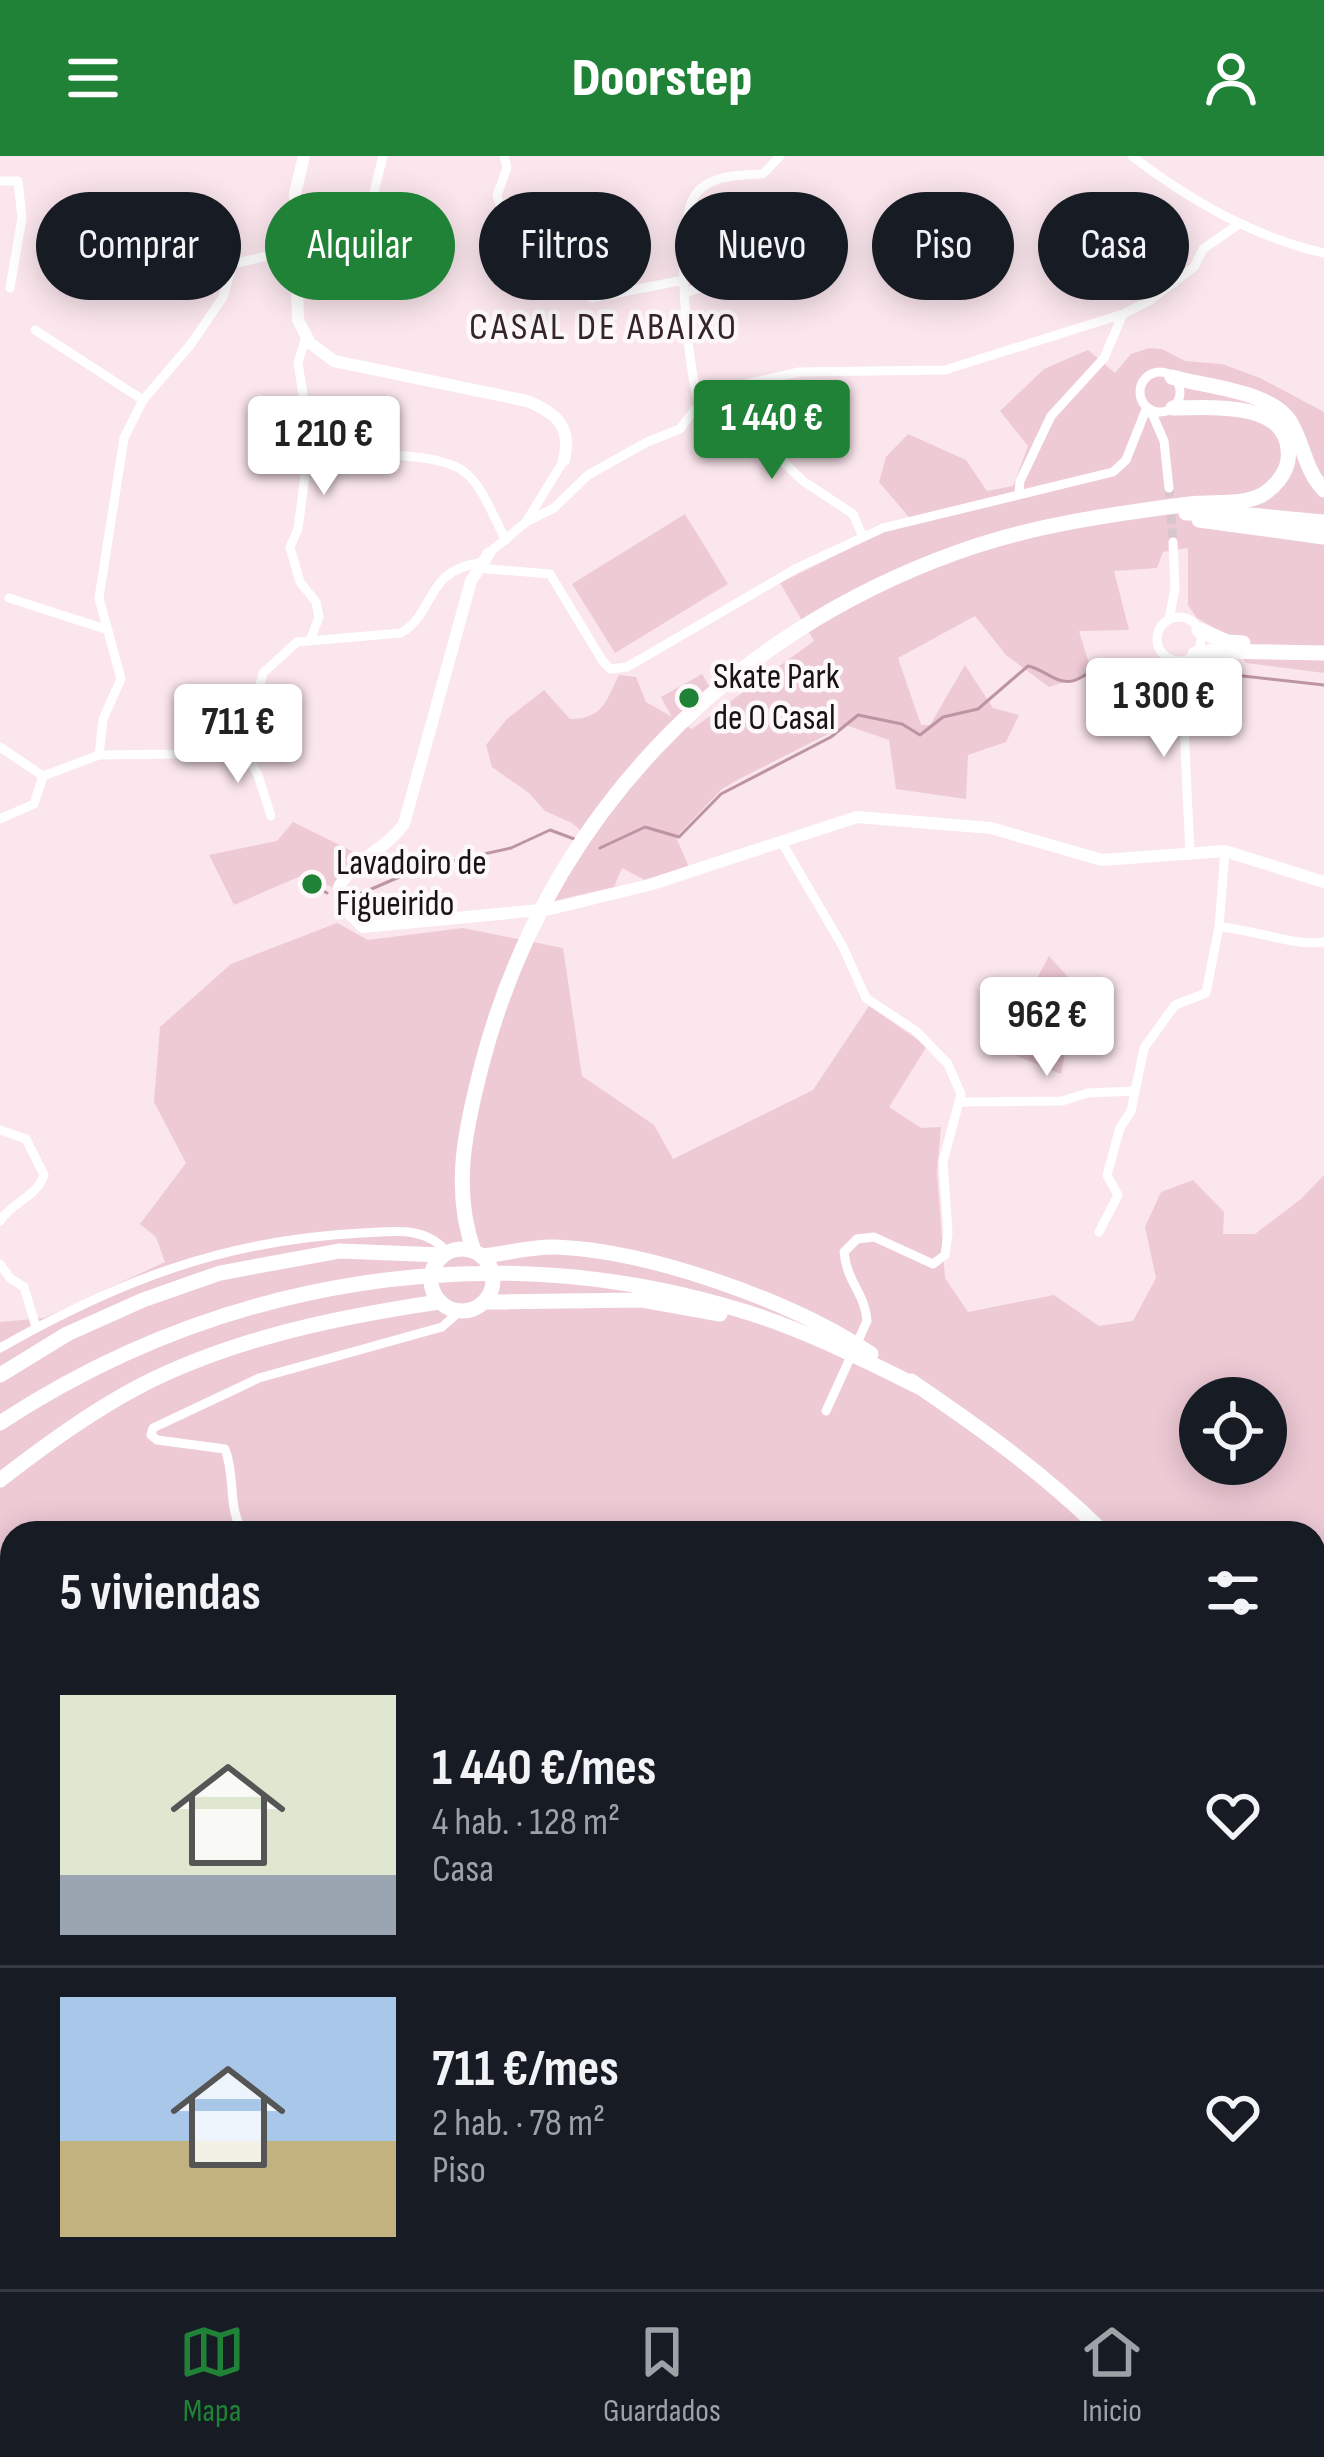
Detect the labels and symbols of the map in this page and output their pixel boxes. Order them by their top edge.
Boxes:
district label: CASAL DE ABAIXO [469,304,739,351]
pin: 1 440 € [661,380,883,482]
pin: 1 210 € [213,396,435,498]
place label: Skate Park de O Casal [713,656,840,740]
pin: 1 300 € [1053,658,1275,760]
pin: 711 € [154,684,322,786]
marker: Skate Park de O Casal [676,685,702,711]
place label: Lavadoiro de Figueirido [336,842,487,926]
marker: Lavadoiro de Figueirido [299,871,325,897]
pin: 962 € [963,977,1131,1079]

